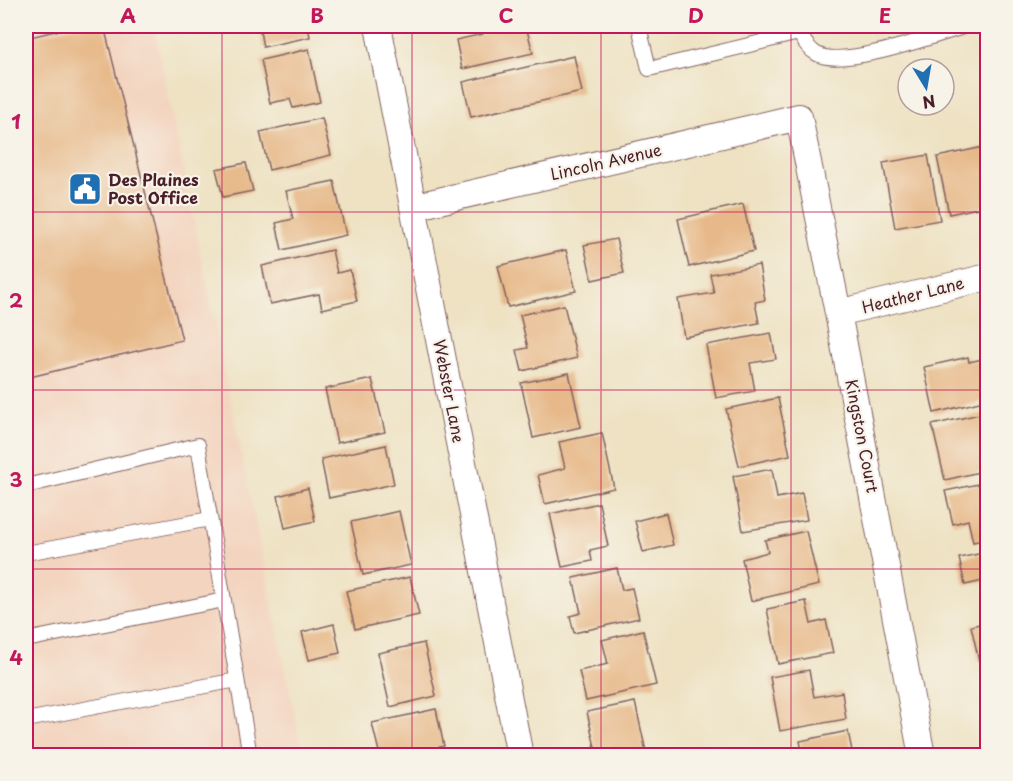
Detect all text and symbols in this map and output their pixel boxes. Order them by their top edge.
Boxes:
text: A [120,0,136,30]
text: B [310,0,324,30]
text: C [498,0,514,30]
text: D [688,0,704,30]
text: E [879,0,891,30]
north arrow [896,57,956,117]
text: N [921,90,938,116]
text: 1 [11,106,21,136]
street label: Lincoln Avenue [548,137,664,185]
place label: Des Plaines Post Office [108,167,199,209]
public building icon: Des Plaines Post Office [67,171,103,207]
street label: Heather Lane [859,270,966,318]
text: 2 [9,285,23,315]
street label: Webster Lane [428,337,472,444]
street label: Kingston Court [840,377,886,495]
text: 3 [9,464,23,494]
text: 4 [9,642,23,672]

